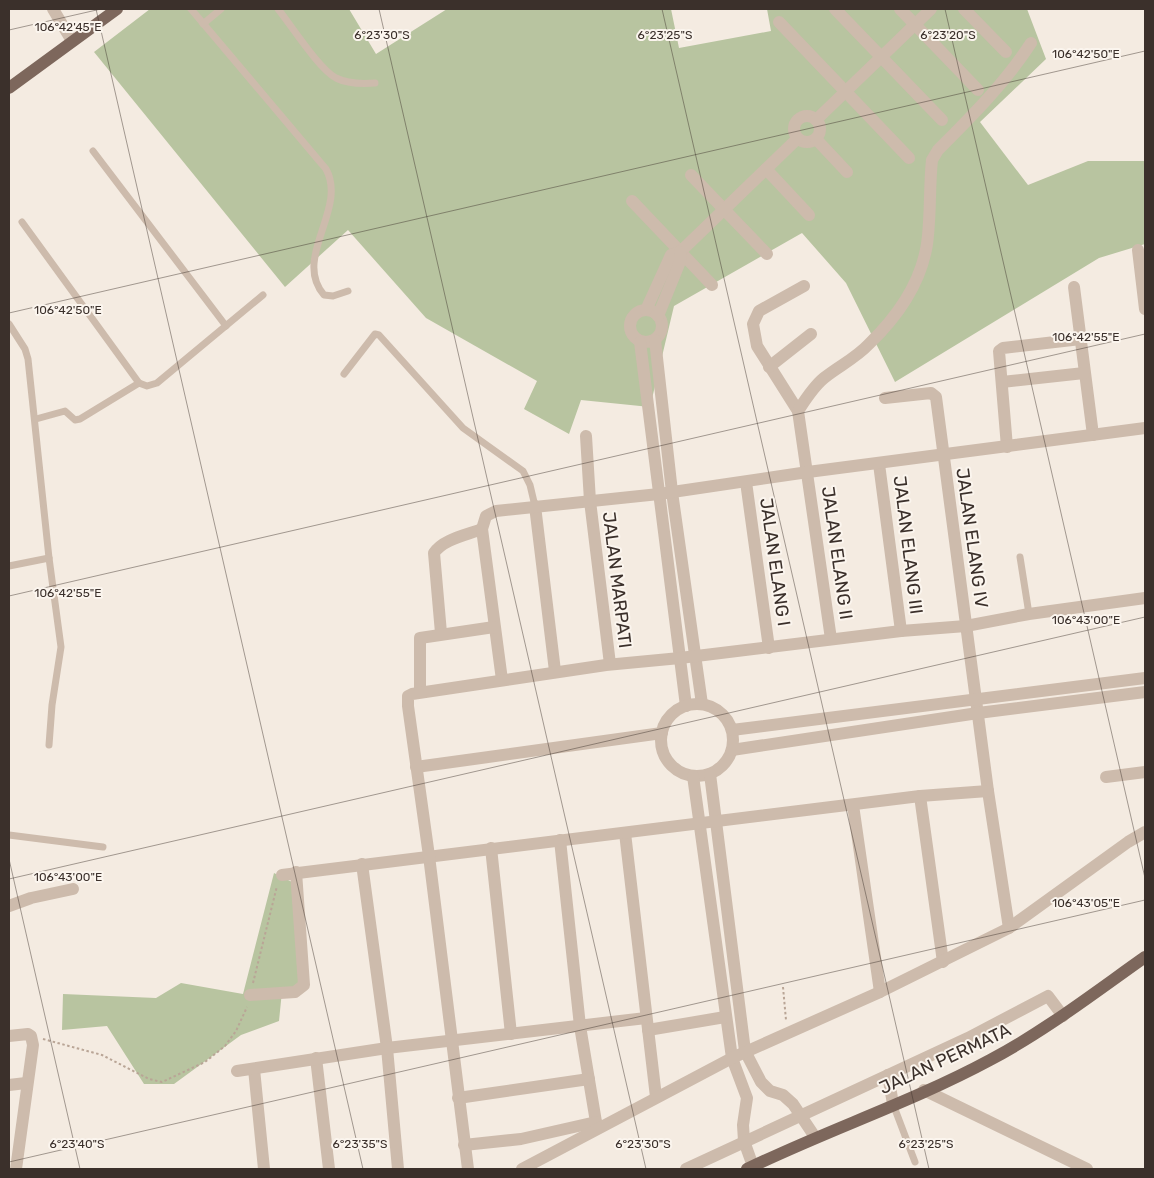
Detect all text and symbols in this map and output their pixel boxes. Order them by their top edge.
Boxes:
text: 106°42'45"E [35,20,101,34]
text: 6°23'30"S [354,28,410,42]
text: 6°23'25"S [638,28,692,42]
text: 6°23'20"S [920,28,976,42]
text: 106°42'50"E [1052,47,1120,61]
text: 106°42'50"E [34,303,102,317]
text: 106°42'55"E [1052,330,1120,344]
street label: JALAN ELANG IV [951,466,993,610]
street label: JALAN ELANG III [889,474,927,616]
street label: JALAN ELANG II [817,485,857,621]
street label: JALAN ELANG I [755,496,795,628]
street label: JALAN MARPATI [598,510,636,650]
text: 106°42'55"E [34,586,102,600]
text: 106°43'00"E [1052,613,1120,627]
text: 106°43'00"E [34,870,102,884]
text: 106°43'05"E [1052,896,1120,910]
street label: JALAN PERMATA [876,1019,1014,1099]
text: 6°23'40"S [49,1137,105,1151]
text: 6°23'35"S [332,1137,388,1151]
text: 6°23'30"S [615,1137,671,1151]
text: 6°23'25"S [899,1137,953,1151]

